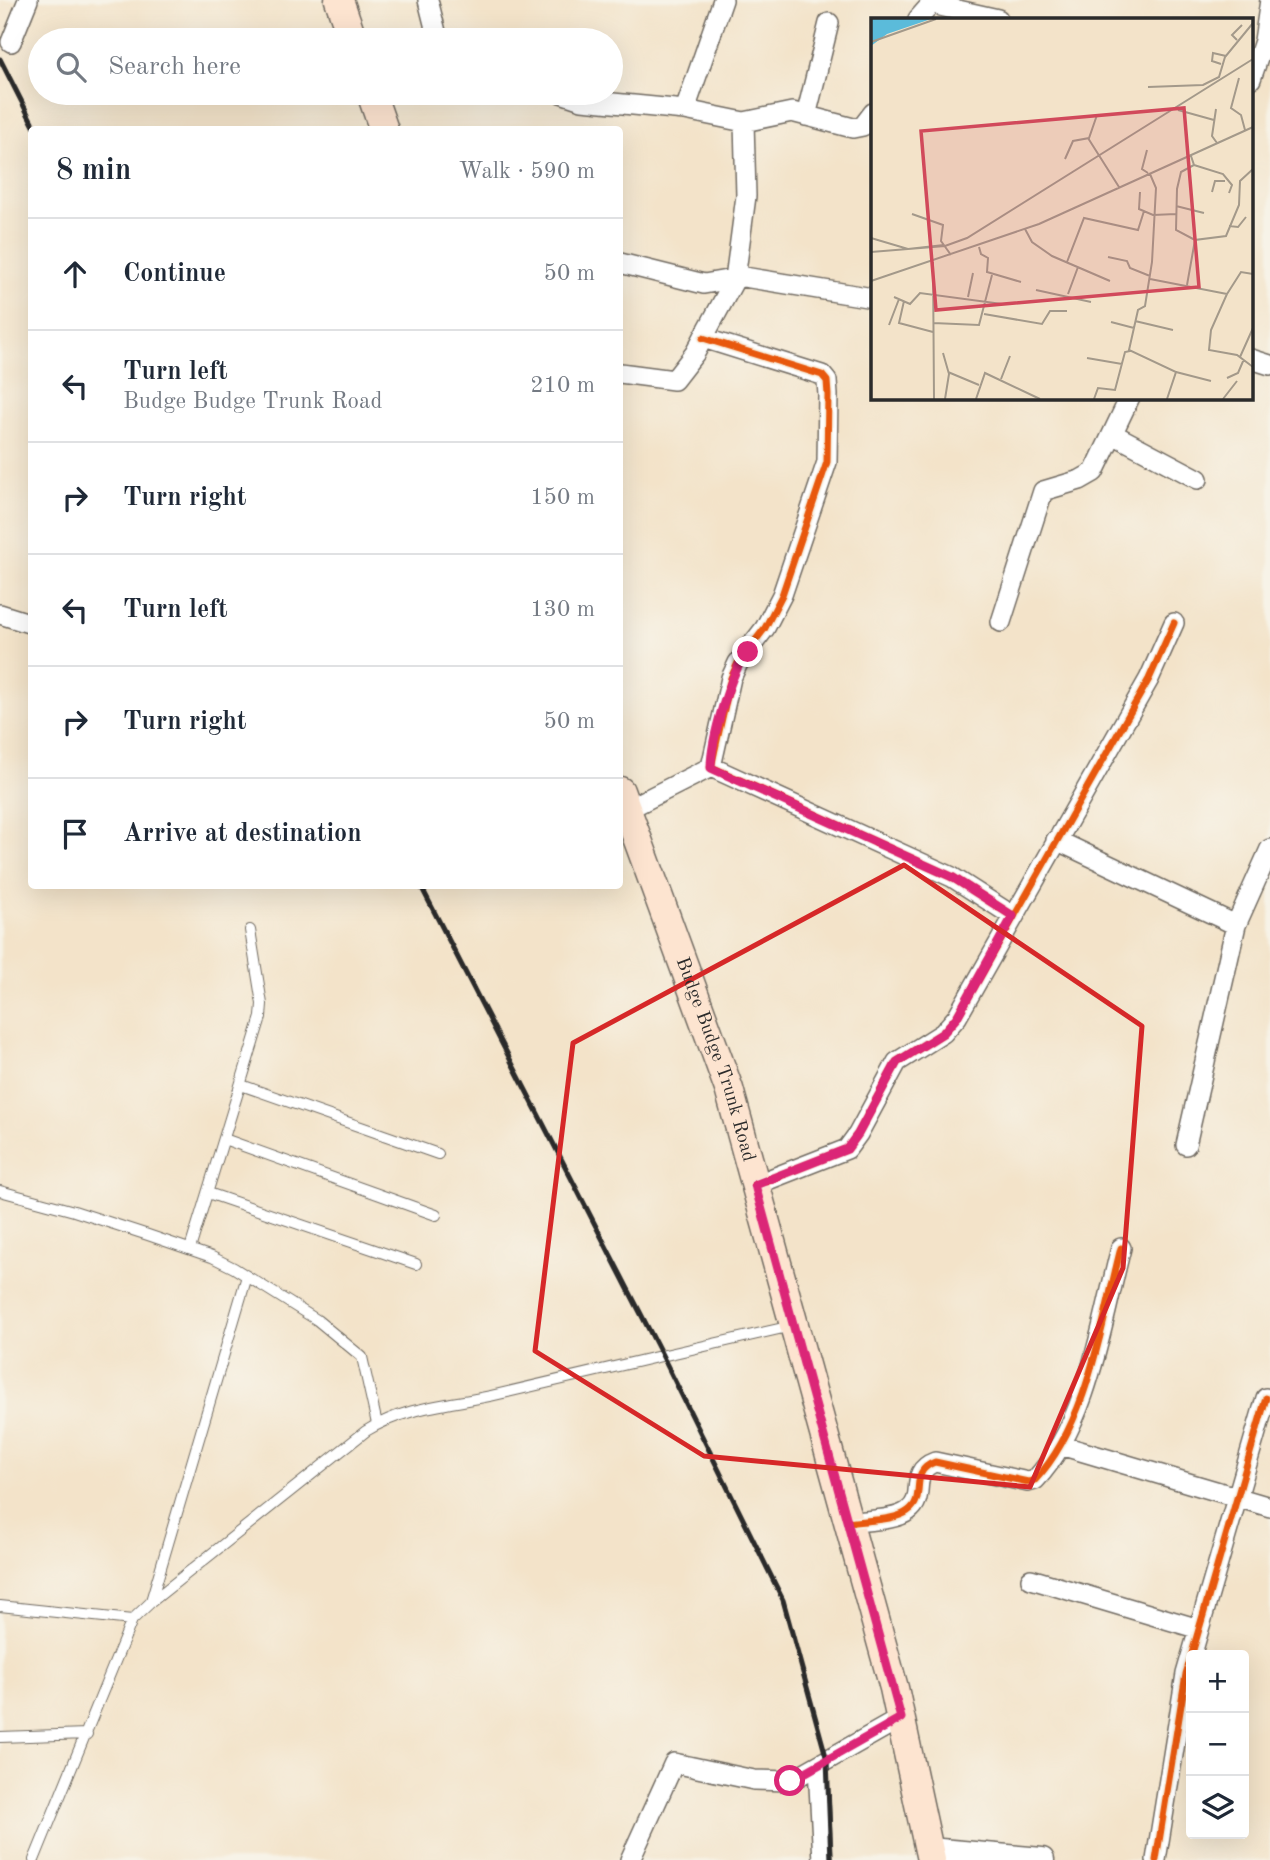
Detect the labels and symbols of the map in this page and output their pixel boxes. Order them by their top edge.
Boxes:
inset map [871,18,1252,399]
route end [732,636,763,667]
street label: Budge Budge Trunk Road [672,955,758,1164]
route start [774,1765,805,1796]

